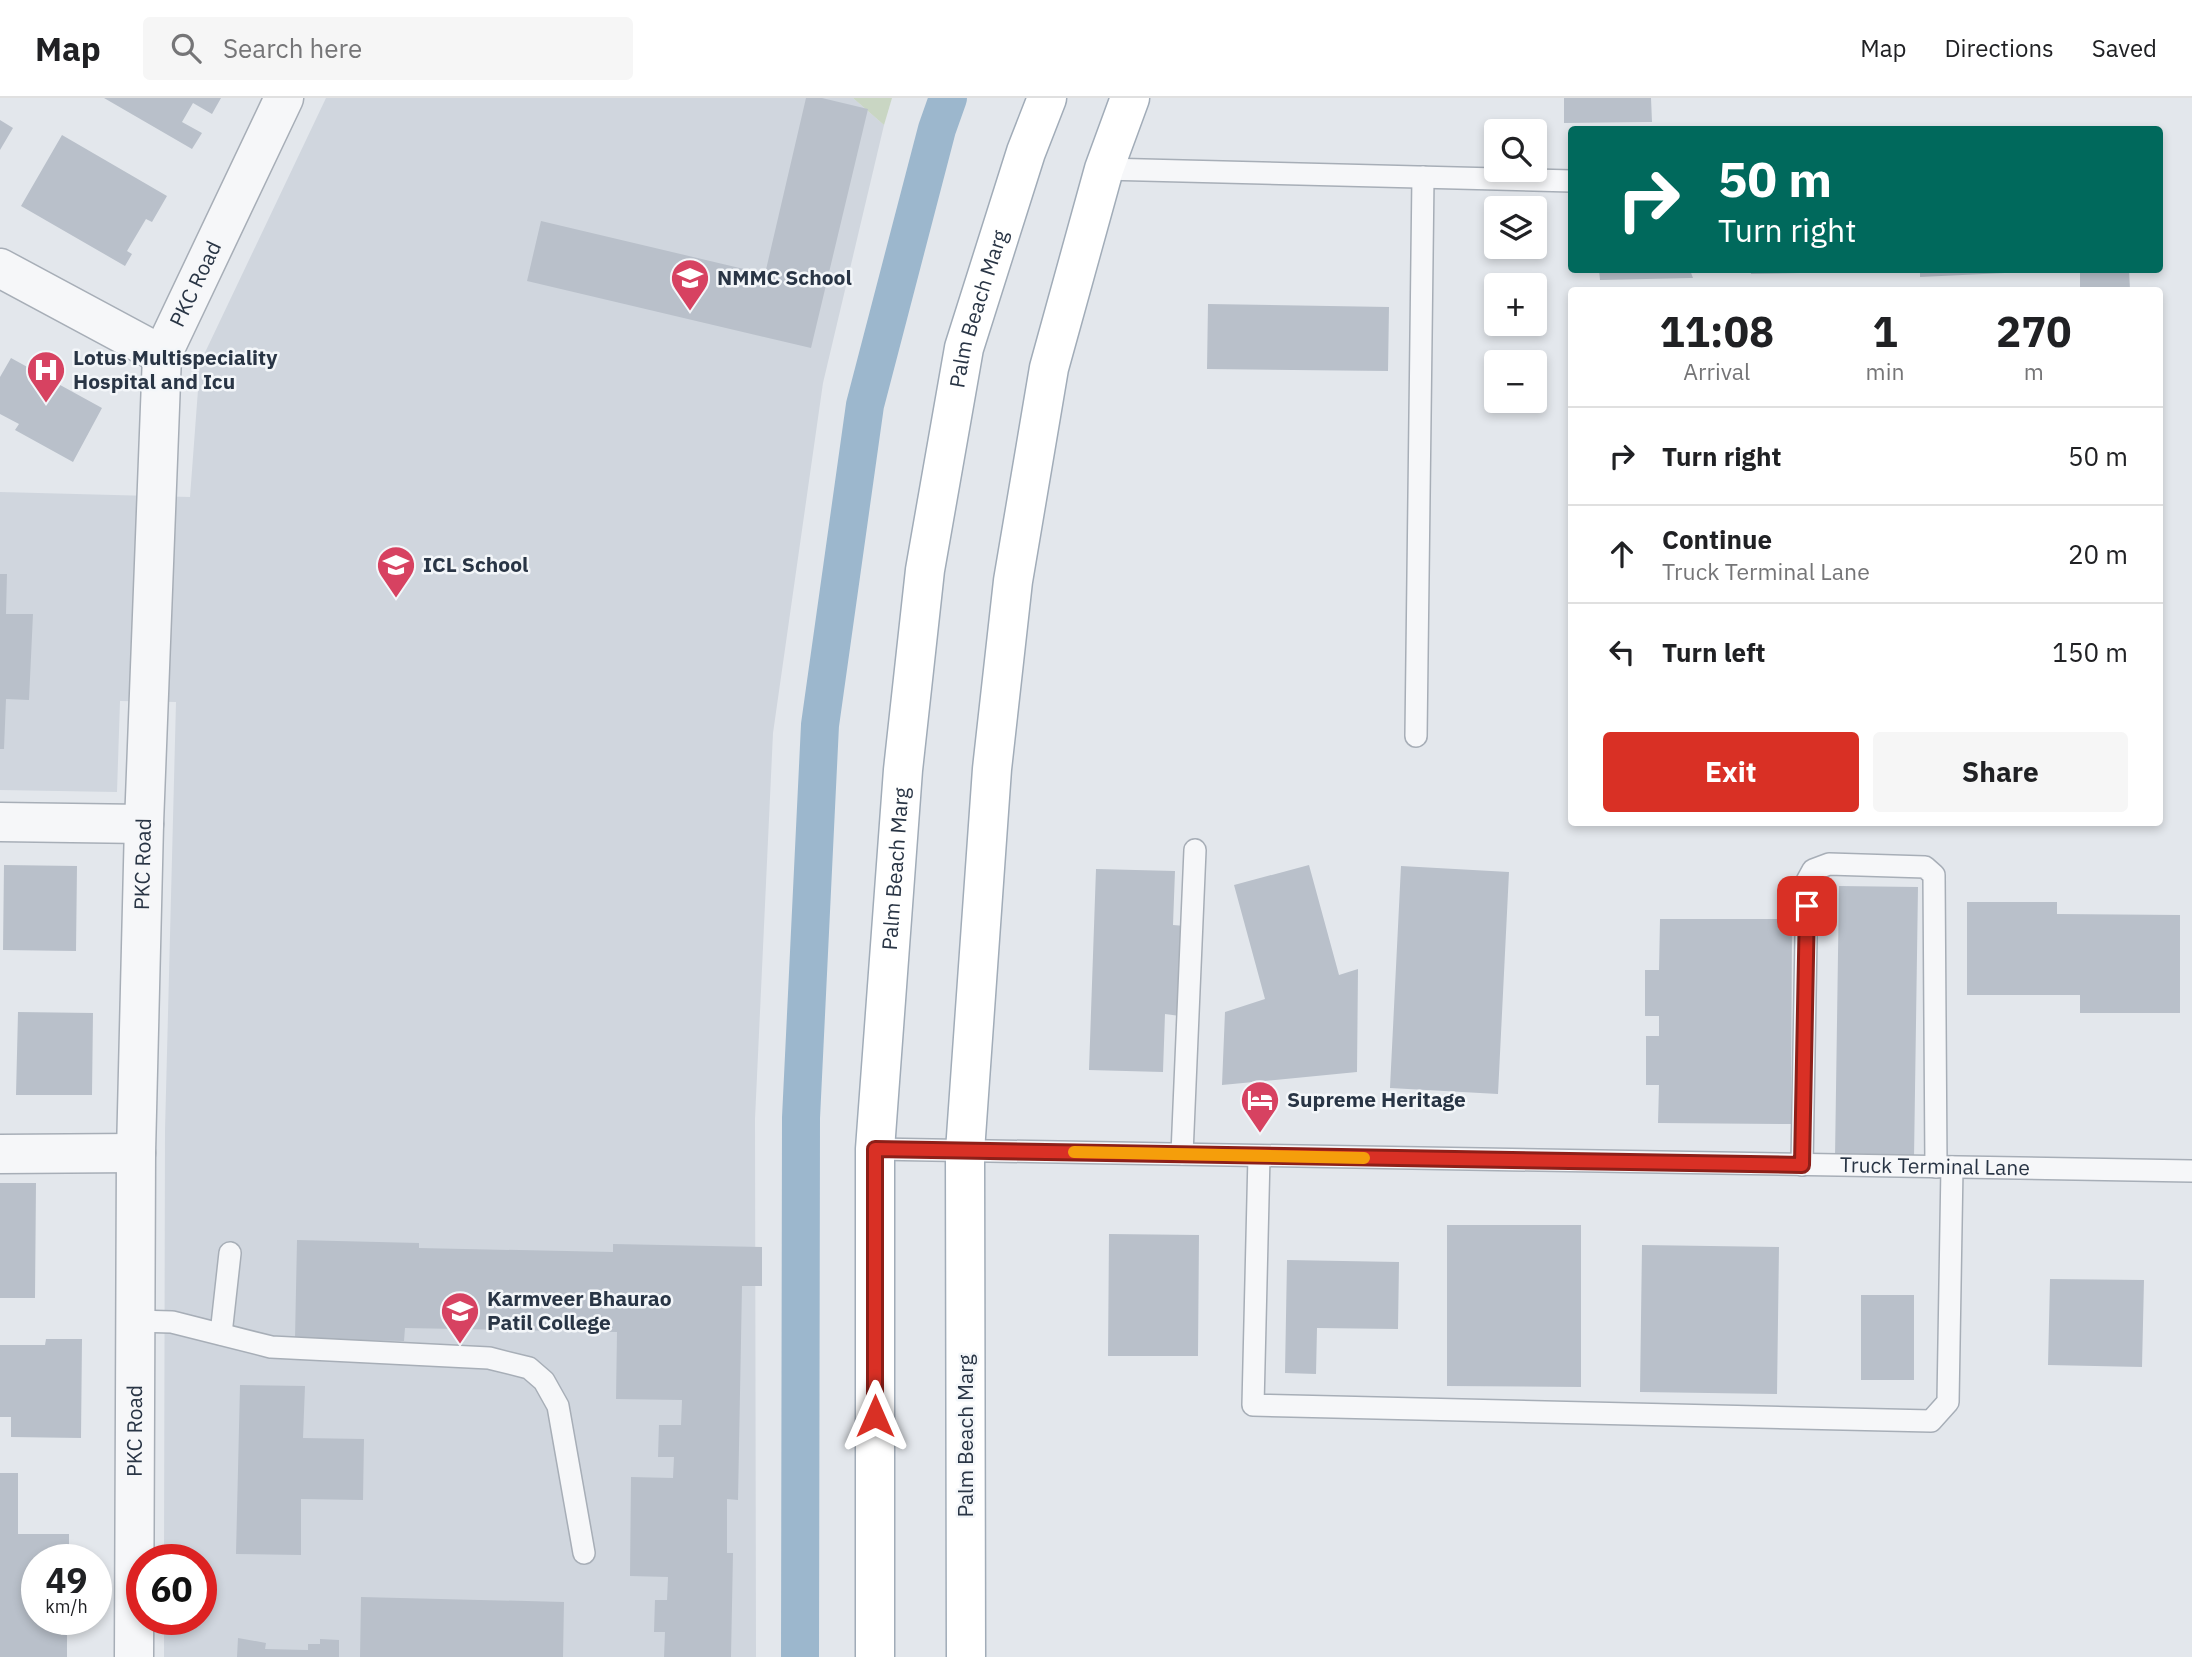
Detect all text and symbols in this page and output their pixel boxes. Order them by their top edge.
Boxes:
search box [143,17,633,80]
text: Map [35,27,101,70]
icon: search [167,29,205,67]
text: Search here [223,31,362,65]
text: Map [1860,32,1906,64]
text: Directions [1944,32,2054,64]
text: Saved [2092,32,2157,64]
map controls [1484,119,1547,413]
button: search [1484,119,1547,182]
text: 50 m [1718,147,1832,210]
icon: right [1603,154,1694,245]
button: layers [1484,196,1547,259]
text: Turn right [1718,209,1856,251]
street label: Palm Beach Marg [942,226,1014,390]
street label: PKC Road [162,236,227,331]
school or university icon: NMMC School [669,257,711,312]
place label: NMMC School [717,263,852,291]
button: + [1484,273,1547,336]
text: 11:08 [1659,304,1774,359]
text: 1 [1872,304,1898,359]
text: 270 [1996,304,2072,359]
place label: Lotus Multispeciality Hospital and Icu [73,343,278,395]
hospital icon: Lotus Multispeciality Hospital and Icu [25,349,67,404]
button: − [1484,350,1547,413]
text: Arrival [1683,356,1750,386]
text: min [1866,356,1904,386]
text: m [2024,356,2044,386]
icon: right [1603,437,1641,475]
text: Turn right [1662,439,1781,473]
text: 50 m [2068,439,2128,473]
text: Continue [1662,522,1772,556]
icon: ahead [1603,535,1641,573]
text: 20 m [2068,537,2128,571]
school or university icon: ICL School [375,544,417,599]
place label: ICL School [423,550,528,578]
text: Truck Terminal Lane [1662,556,1870,586]
icon: left [1603,633,1641,671]
text: Turn left [1662,635,1765,669]
text: 150 m [2052,635,2128,669]
button: Exit [1603,732,1859,812]
button: Share [1873,732,2128,812]
street label: Palm Beach Marg [875,786,915,951]
street label: PKC Road [127,818,157,910]
pin [1777,876,1837,936]
icon: arrive [1788,887,1826,925]
hotel icon: Supreme Heritage [1239,1079,1281,1134]
place label: Supreme Heritage [1287,1085,1466,1113]
street label: Truck Terminal Lane [1840,1150,2030,1181]
place label: Karmveer Bhaurao Patil College [487,1284,672,1336]
school or university icon: Karmveer Bhaurao Patil College [439,1290,481,1345]
street label: Palm Beach Marg [951,1354,979,1518]
position arrow [838,1379,912,1453]
street label: PKC Road [120,1385,148,1477]
speed limit sign: 60 [126,1544,217,1635]
text: 49 [45,1557,88,1603]
text: km/h [45,1595,88,1618]

